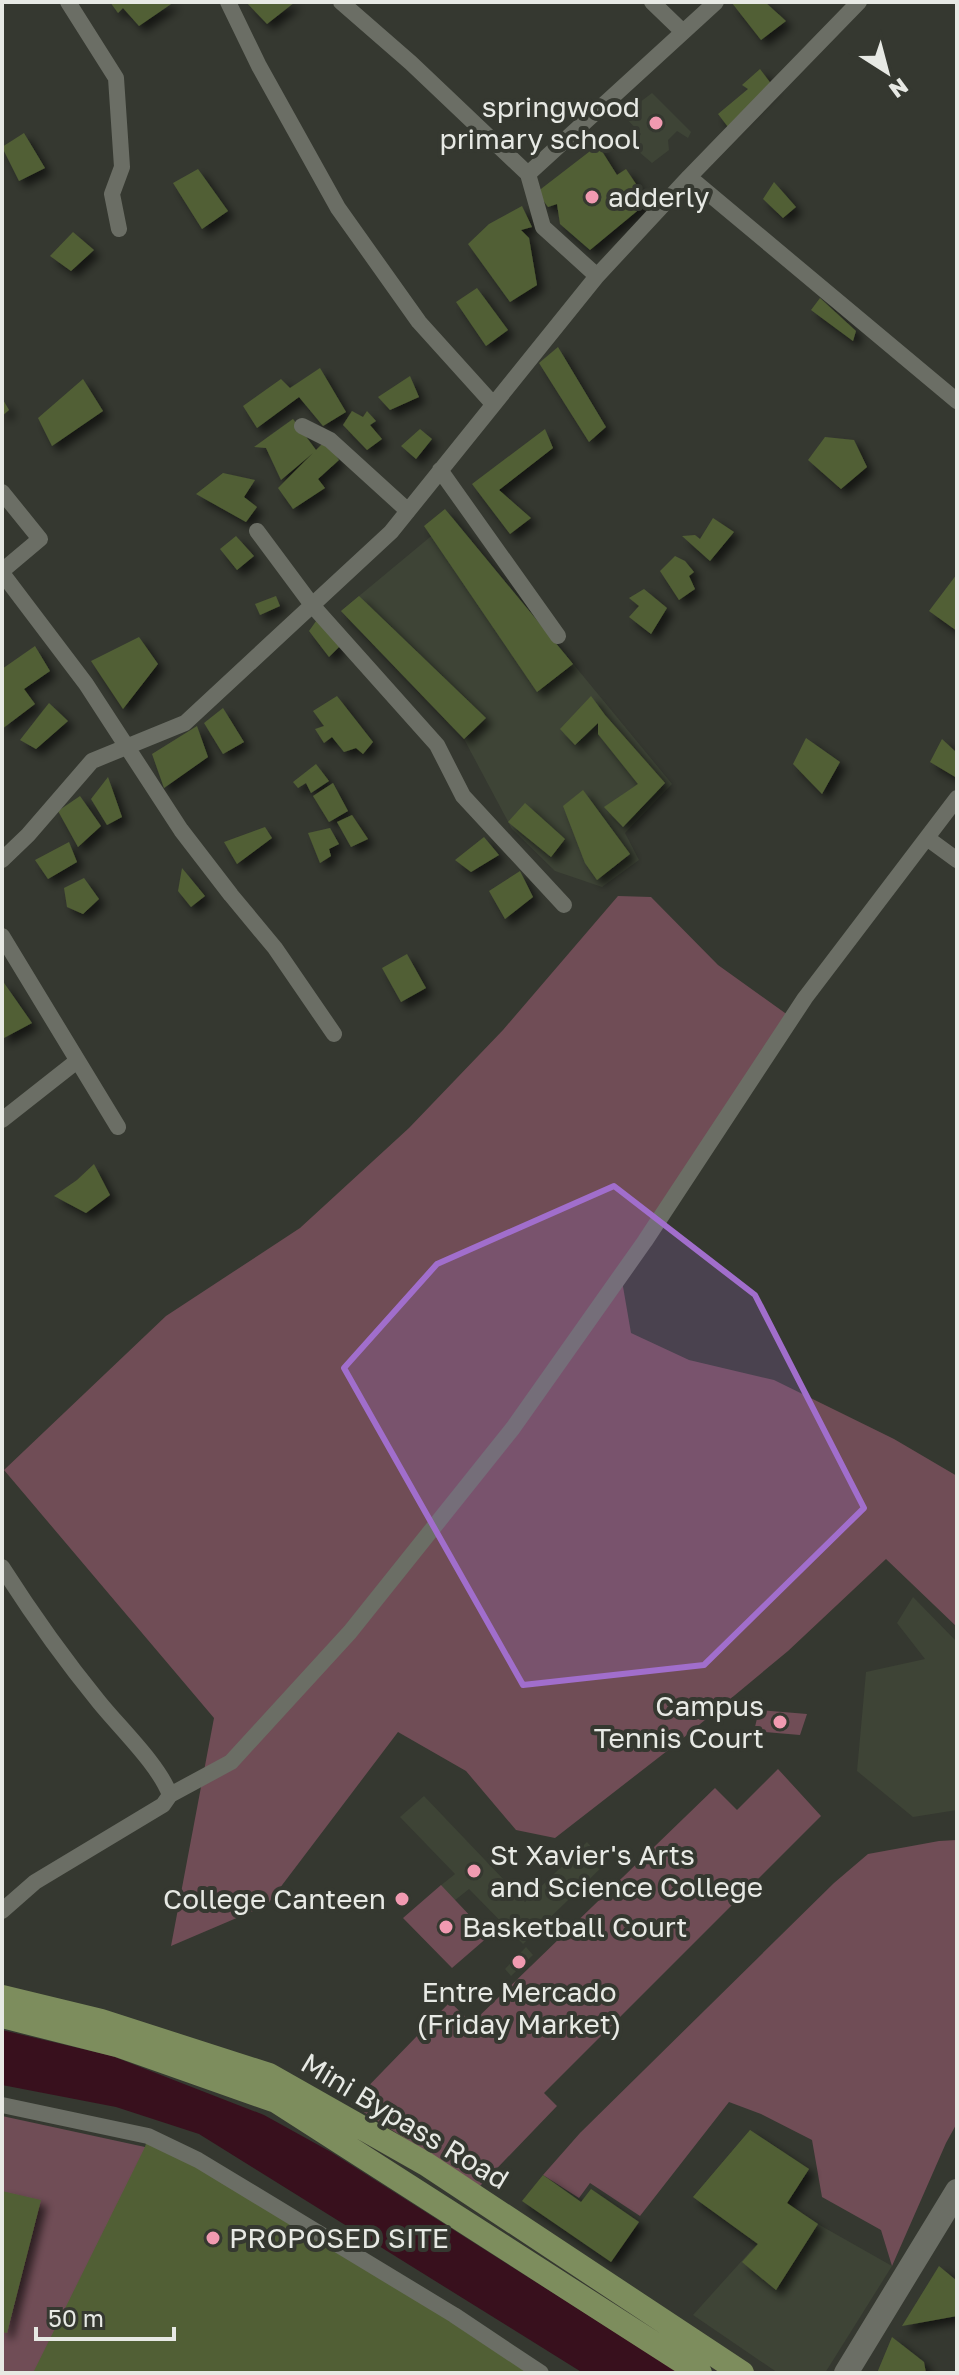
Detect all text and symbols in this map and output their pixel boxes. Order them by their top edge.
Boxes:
north arrow [847,32,927,112]
text: N [884,73,914,104]
place label: springwood primary school [439,90,640,155]
marker: springwood primary school [647,114,665,132]
place label: adderly [608,180,710,213]
marker: adderly [583,188,601,206]
place label: Campus Tennis Court [594,1689,764,1754]
marker: Campus Tennis Court [771,1713,789,1731]
place label: St Xavier's Arts and Science College [490,1838,763,1903]
marker: St Xavier's Arts and Science College [465,1862,483,1880]
place label: College Canteen [163,1882,386,1915]
marker: College Canteen [393,1890,411,1908]
place label: Basketball Court [462,1910,688,1943]
marker: Basketball Court [437,1918,455,1936]
marker: Entre Mercado (Friday Market) [510,1953,528,1971]
place label: Entre Mercado (Friday Market) [416,1975,622,2040]
street label: Mini Bypass Road [296,2046,515,2195]
place label: PROPOSED SITE [229,2221,449,2254]
marker: PROPOSED SITE [204,2229,222,2247]
scale bar [36,2291,174,2341]
text: 50 m [48,2303,104,2332]

